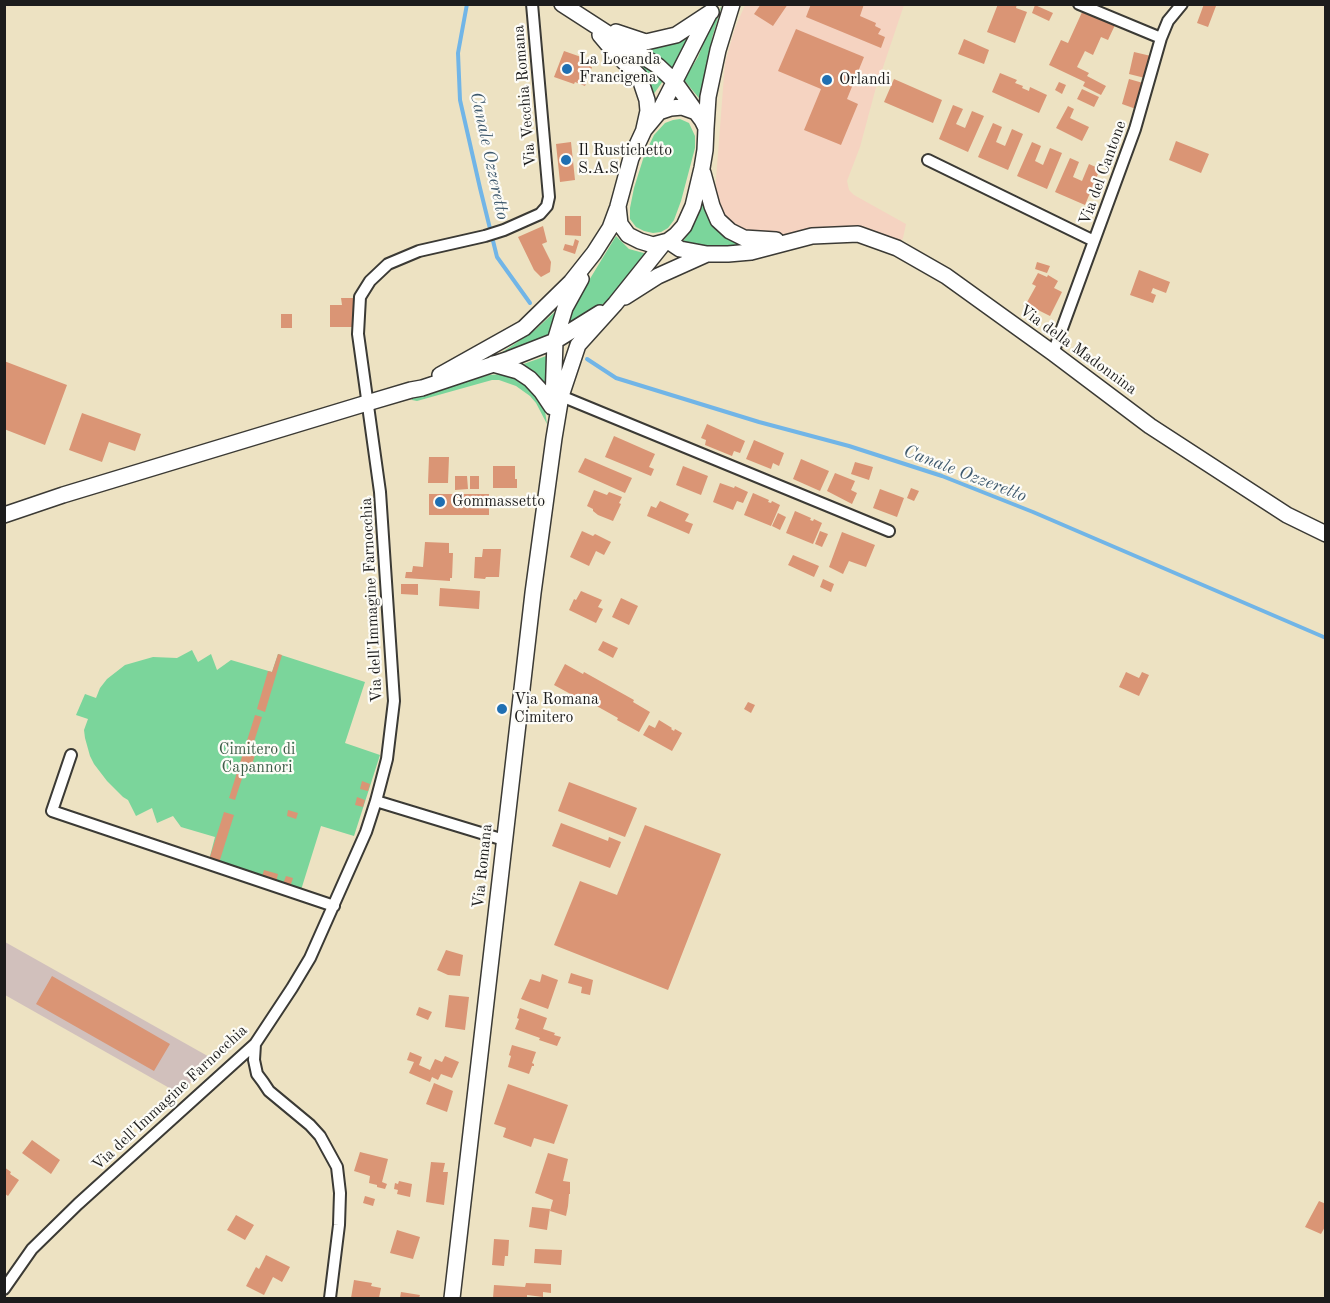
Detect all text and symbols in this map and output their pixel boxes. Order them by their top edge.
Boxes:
street label: Via Vecchia Romana [509,24,541,168]
place label: La Locanda Francigena [579,50,661,88]
marker: La Locanda Francigena [560,62,574,76]
place label: Orlandi [839,70,890,90]
marker: Orlandi [820,73,834,87]
water label: Canale Ozzeretto [465,90,513,222]
street label: Via del Cantone [1075,118,1131,228]
place label: Il Rustichetto S.A.S [578,141,672,179]
marker: Il Rustichetto S.A.S [559,153,573,167]
street label: Via della Madonnina [1015,301,1141,399]
water label: Canale Ozzeretto [900,441,1030,507]
place label: Gommassetto [452,492,545,512]
marker: Gommassetto [433,495,447,509]
street label: Via dell'Immagine Farnocchia [357,497,387,703]
place label: Via Romana Cimitero [514,690,599,728]
marker: Via Romana Cimitero [495,702,509,716]
park label: Cimitero di Capannori [219,740,295,778]
street label: Via Romana [469,823,497,909]
street label: Via dell'Immagine Farnocchia [88,1021,252,1175]

